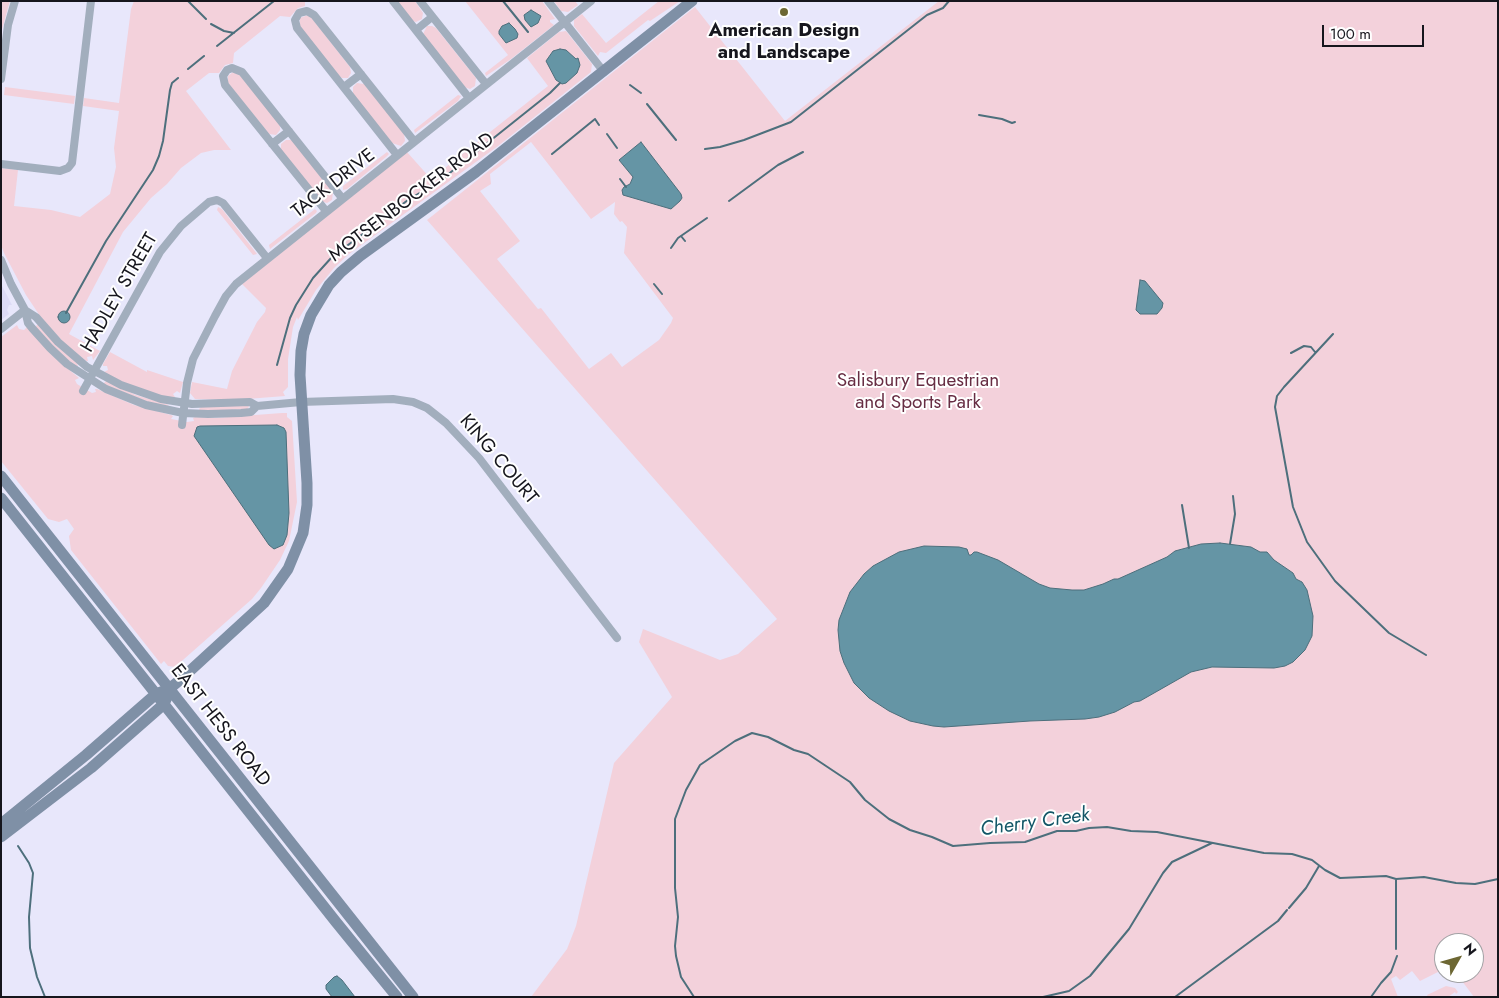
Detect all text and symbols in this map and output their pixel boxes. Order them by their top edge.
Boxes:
marker: American Design and Landscape [778,6,790,18]
scale bar [1324,15,1426,47]
place label: American Design and Landscape [709,20,859,64]
text: 100 m [1330,23,1371,45]
street label: MOTSENBOCKER ROAD [325,128,499,268]
street label: TACK DRIVE [288,144,380,224]
street label: HADLEY STREET [77,229,163,357]
park label: Salisbury Equestrian and Sports Park [837,370,999,414]
street label: KING COURT [454,411,542,509]
street label: EAST HESS ROAD [165,660,275,792]
water label: Cherry Creek [979,803,1091,843]
north arrow [1434,933,1484,983]
text: N [1459,939,1481,960]

